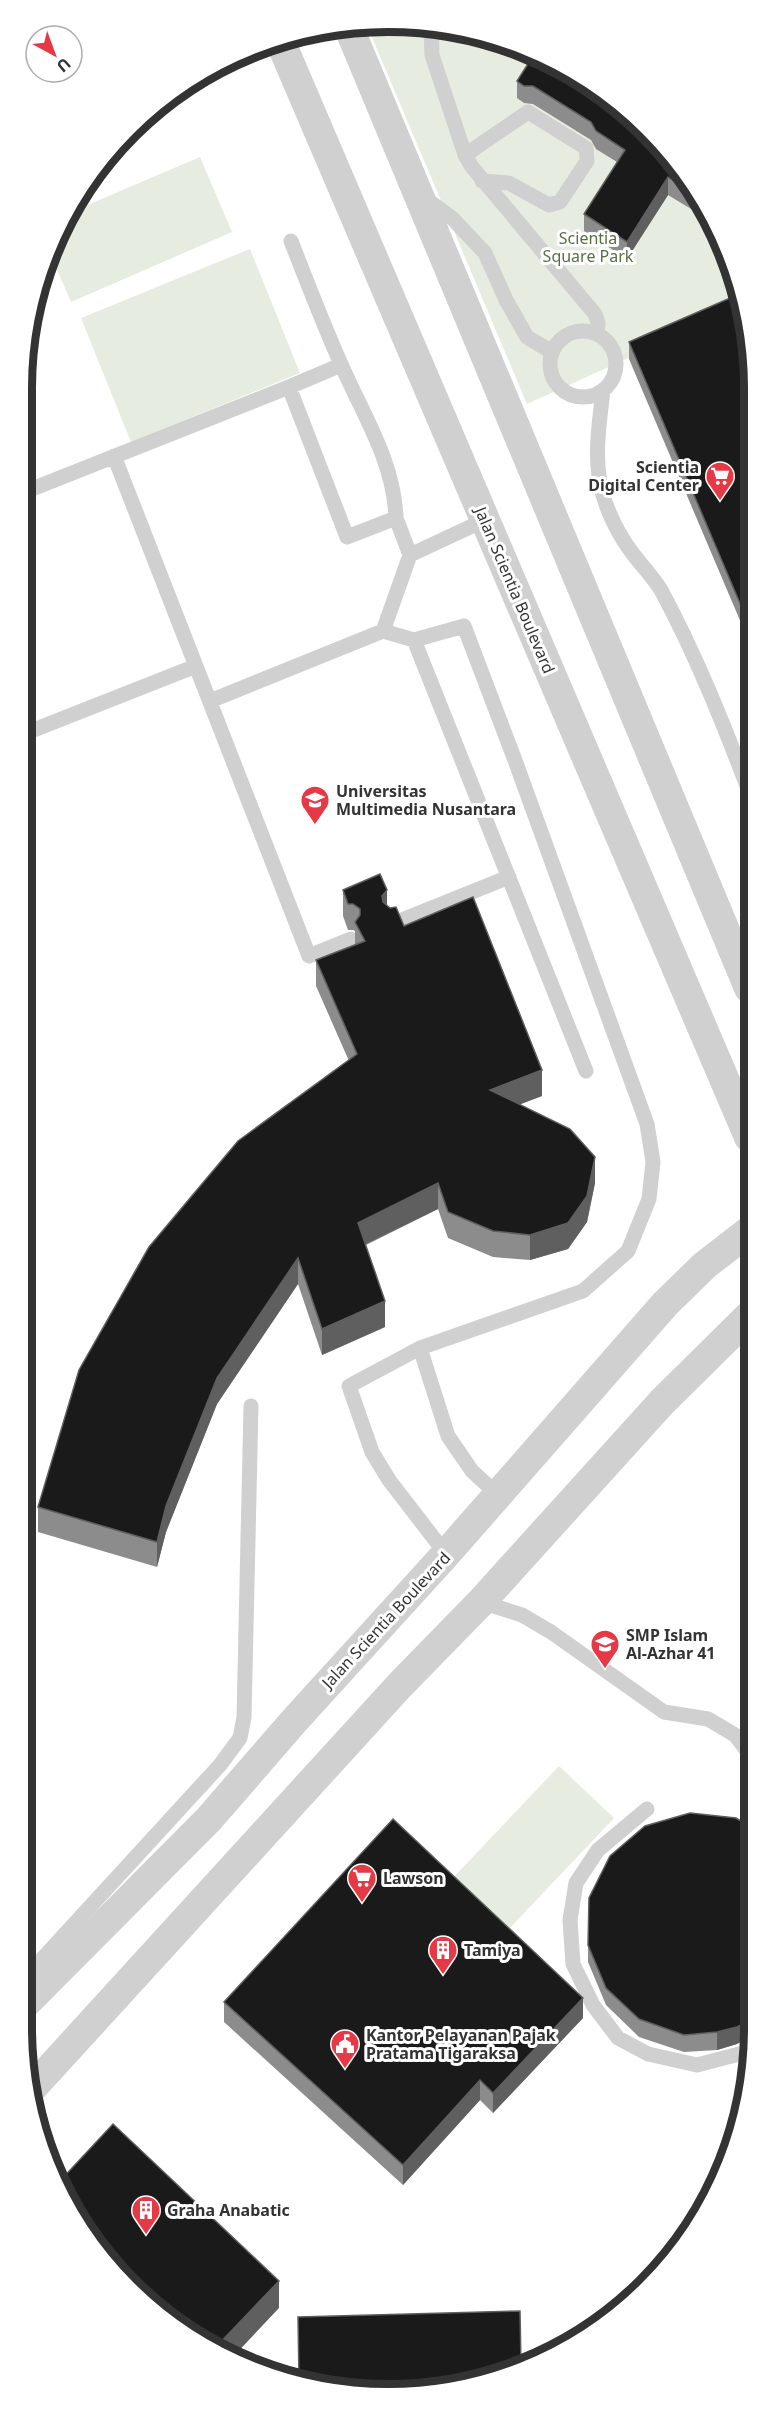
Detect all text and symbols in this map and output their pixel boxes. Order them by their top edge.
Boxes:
north arrow [24,24,84,84]
text: U [52,53,76,78]
park label: Scientia Square Park [543,227,634,267]
place label: Scientia Digital Center [588,456,699,496]
supermarket icon: Scientia Digital Center [704,460,736,502]
street label: Jalan Scientia Boulevard [469,501,560,677]
place label: Universitas Multimedia Nusantara [336,780,516,820]
school or university icon: Universitas Multimedia Nusantara [299,784,331,826]
street label: Jalan Scientia Boulevard [316,1547,455,1694]
place label: SMP Islam Al-Azhar 41 [626,1624,716,1664]
school or university icon: SMP Islam Al-Azhar 41 [589,1628,621,1670]
supermarket icon: Lawson [346,1862,378,1904]
place label: Lawson [383,1867,444,1889]
building icon: Tamiya [427,1934,459,1976]
place label: Tamiya [464,1939,521,1961]
place label: Kantor Pelayanan Pajak Pratama Tigaraksa [366,2024,556,2064]
public building icon: Kantor Pelayanan Pajak Pratama Tigaraksa [329,2028,361,2070]
building icon: Graha Anabatic [130,2194,162,2236]
place label: Graha Anabatic [167,2199,290,2221]

